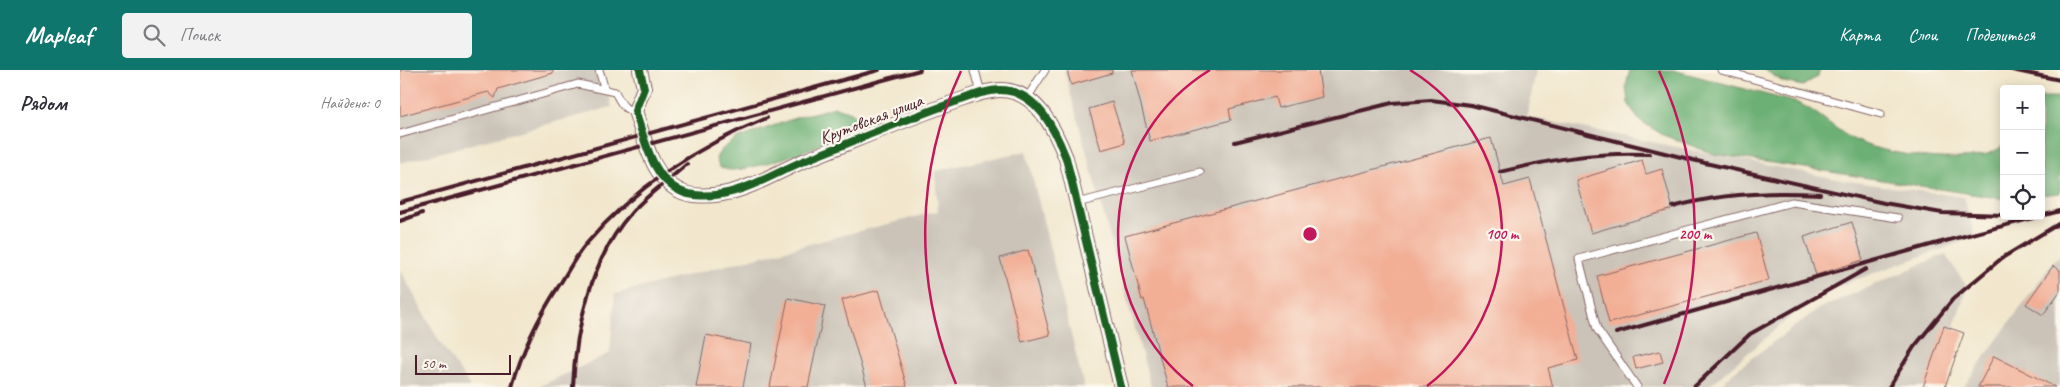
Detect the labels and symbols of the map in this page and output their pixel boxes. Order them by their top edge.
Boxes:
street label: Крутовская улица [816,89,927,149]
centre of rings [1301,225,1319,243]
text: 100 m [1486,225,1520,244]
text: 200 m [1679,225,1713,244]
scale bar [415,352,511,375]

